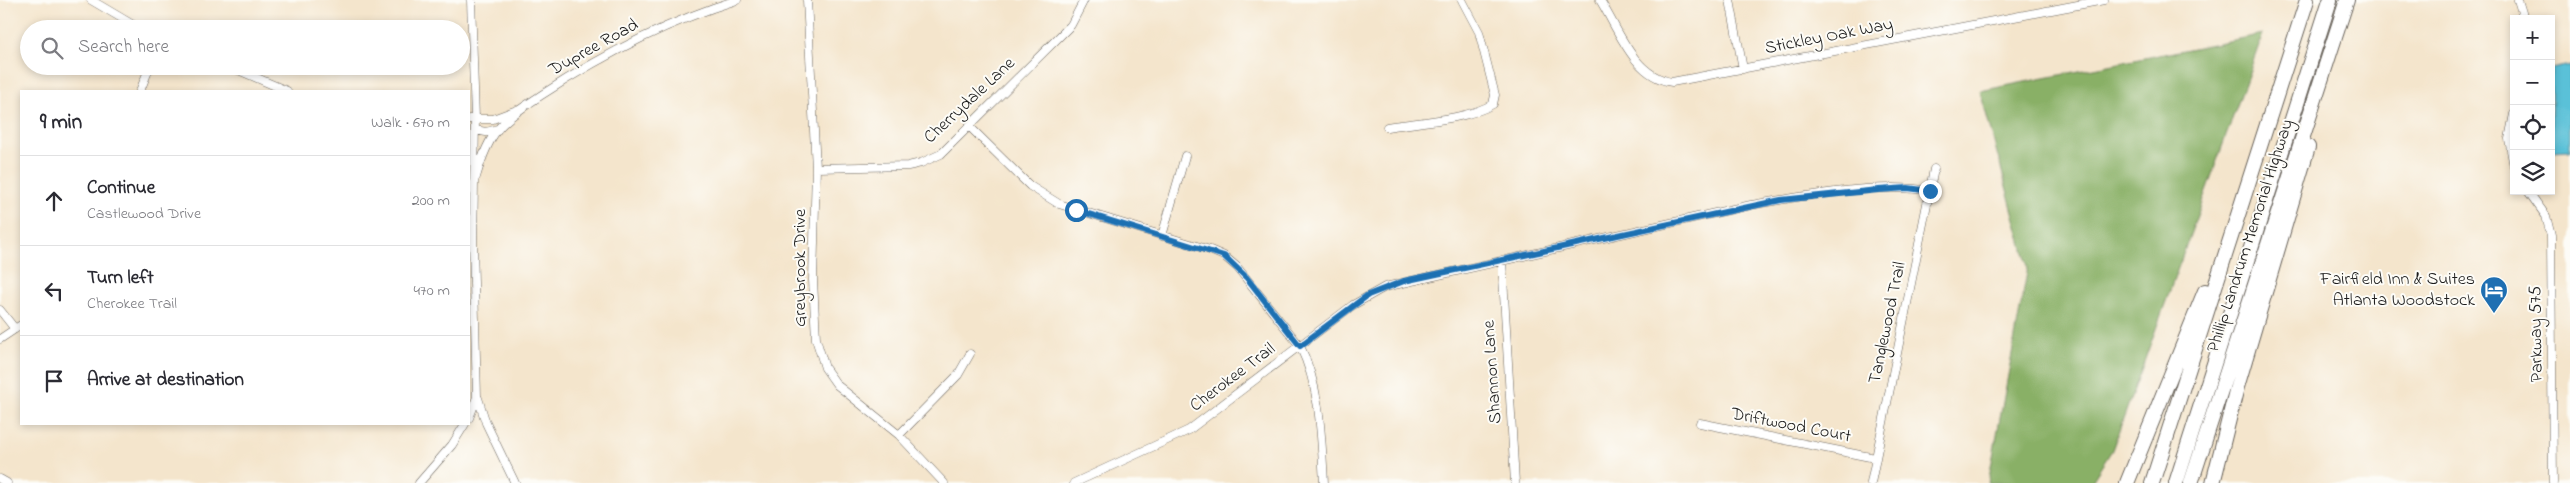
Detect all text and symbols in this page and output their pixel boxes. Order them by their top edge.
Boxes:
street label: Stickley Oak Way [1763,12,1895,62]
street label: Dupree Road [544,13,643,84]
map controls [2510,15,2555,195]
button: + [2510,15,2555,60]
search box [20,20,470,75]
icon: search [38,34,66,62]
text: Search here [78,34,169,61]
street label: Cherrydale Lane [918,51,1022,150]
button: − [2510,60,2555,105]
button: locate [2510,105,2555,150]
text: 9 min [40,108,82,138]
text: Walk · 670 m [371,111,450,135]
street label: Phillip Landrum Memorial Highway [2201,116,2302,356]
button: layers [2510,150,2555,195]
text: Continue [87,175,155,202]
route end [1919,180,1942,203]
icon: ahead [40,187,68,215]
text: 200 m [412,189,450,213]
route start [1065,199,1088,222]
text: Castlewood Drive [87,202,201,226]
street label: Greybrook Drive [788,208,814,327]
street label: Tanglewood Trail [1862,260,1915,387]
text: Turn left [87,265,154,292]
place label: Fairfield Inn & Suites Atlanta Woodstock [2319,267,2475,314]
hotel icon: Fairfield Inn & Suites Atlanta Woodstock [2479,275,2509,314]
icon: left [40,277,68,305]
text: 470 m [413,279,450,303]
street label: Parkway 575 [2523,285,2551,383]
text: Cherokee Trail [87,292,177,316]
street label: Shannon Lane [1476,318,1510,425]
street label: Cherokee Trail [1185,337,1281,419]
icon: arrive [40,367,68,395]
text: Arrive at destination [87,367,244,394]
street label: Driftwood Court [1728,401,1853,450]

